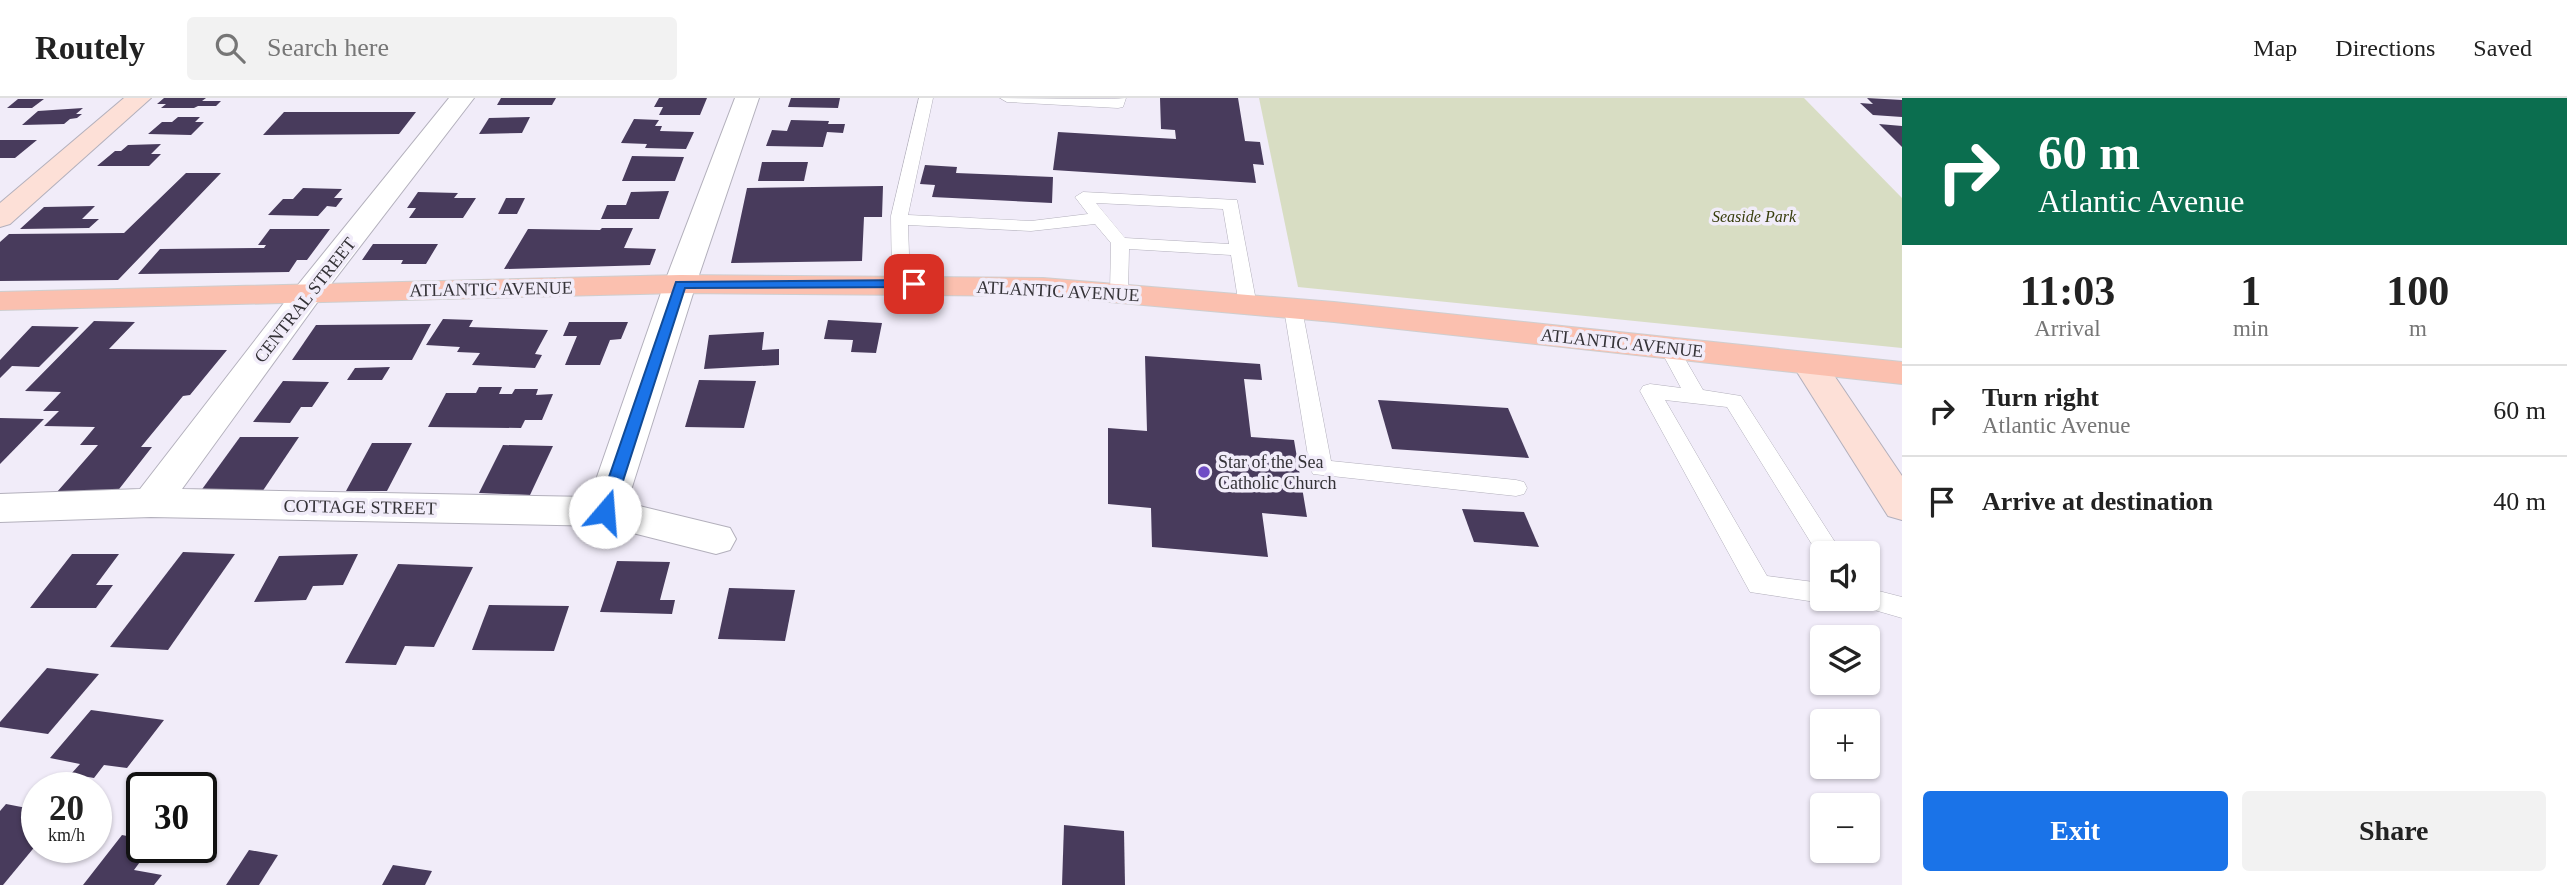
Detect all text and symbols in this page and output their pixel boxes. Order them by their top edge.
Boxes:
search box [187,17,677,80]
icon: search [211,29,249,67]
text: Routely [35,30,145,66]
text: Search here [267,33,389,62]
text: Map [2253,35,2297,61]
text: Directions [2335,35,2435,61]
text: Saved [2473,35,2532,61]
text: 60 m [2038,125,2140,180]
icon: right [1923,126,2014,217]
text: Atlantic Avenue [2038,183,2244,219]
park label: Seaside Park [1712,208,1797,225]
street label: CENTRAL STREET [250,234,360,366]
pin [884,254,944,314]
icon: arrive [895,265,933,303]
text: 11:03 [2020,268,2115,314]
text: 1 [2240,268,2261,314]
text: 100 [2386,268,2449,314]
street label: ATLANTIC AVENUE [976,277,1140,305]
street label: ATLANTIC AVENUE [409,278,573,300]
text: Arrival [2034,316,2101,341]
text: min [2233,316,2269,341]
text: m [2409,316,2427,341]
street label: ATLANTIC AVENUE [1540,325,1704,361]
text: Turn right [1982,383,2099,412]
icon: right [1923,392,1961,430]
text: 60 m [2493,396,2546,425]
text: Atlantic Avenue [1982,413,2130,438]
place label: Star of the Sea Catholic Church [1218,452,1336,493]
marker: Star of the Sea Catholic Church [1196,464,1212,480]
position arrow [568,475,642,549]
icon: arrive [1923,483,1961,521]
text: Arrive at destination [1982,487,2213,516]
text: 40 m [2493,487,2546,516]
street label: COTTAGE STREET [283,496,437,518]
map controls [1810,541,1880,863]
button: sound [1810,541,1880,611]
button: layers [1810,625,1880,695]
button: + [1810,709,1880,779]
speed limit sign: 30 [126,772,217,863]
text: 20 [49,789,84,828]
button: Exit [1923,791,2228,871]
button: Share [2242,791,2546,871]
button: − [1810,793,1880,863]
text: km/h [48,825,85,845]

